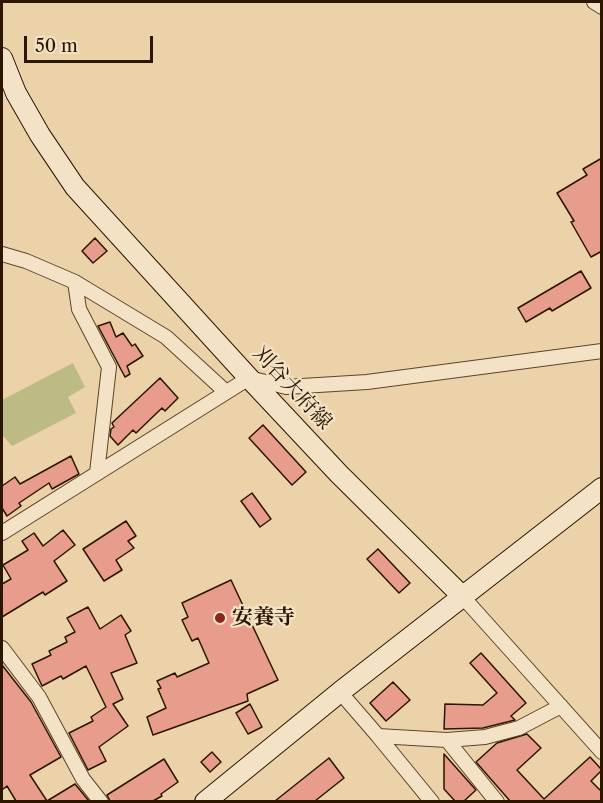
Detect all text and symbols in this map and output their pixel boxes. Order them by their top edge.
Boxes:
scale bar [27,24,156,62]
text: 50 m [35,35,78,57]
street label: 刈谷大府線 [247,341,337,435]
place label: 安養寺 [232,605,295,631]
marker: 安養寺 [213,611,227,625]

